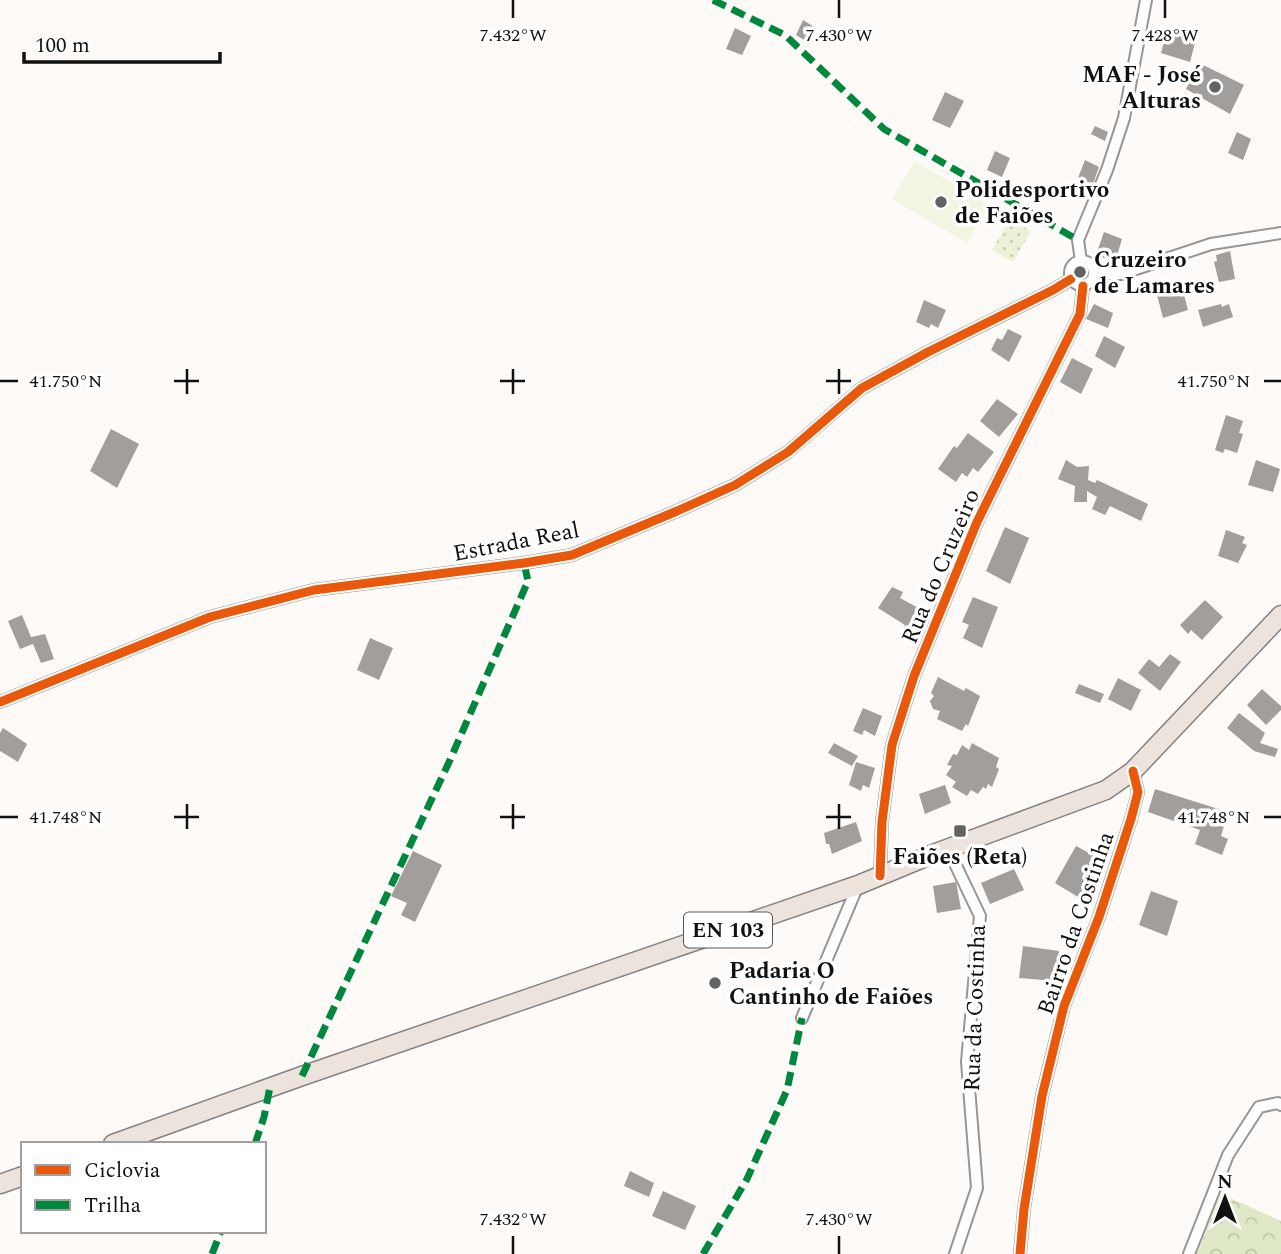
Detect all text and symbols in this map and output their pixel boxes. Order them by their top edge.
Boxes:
scale bar [24,21,220,65]
text: 7.432°W [479,22,547,49]
text: 7.430°W [805,22,873,49]
text: 7.428°W [1131,22,1199,49]
text: 100 m [35,30,90,62]
place label: MAF - José Alturas [1082,58,1201,119]
marker: MAF - José Alturas [1207,79,1223,95]
place label: Polidesportivo de Faiões [955,173,1109,234]
marker: Polidesportivo de Faiões [933,194,949,210]
place label: Cruzeiro de Lamares [1094,243,1215,304]
marker: Cruzeiro de Lamares [1072,264,1088,280]
text: 41.750°N [30,368,102,395]
text: 41.750°N [1178,368,1250,395]
street label: Rua do Cruzeiro [893,484,990,650]
street label: Estrada Real [450,513,582,572]
text: 41.748°N [30,804,102,831]
text: 41.748°N [1178,804,1250,831]
marker: Faiões (Reta) [952,823,968,839]
street label: Bairro da Costinha [1029,827,1124,1020]
place label: Faiões (Reta) [893,840,1027,875]
road number: EN 103 [684,912,772,948]
street label: Rua da Costinha [955,924,996,1092]
place label: Padaria O Cantinho de Faiões [729,954,933,1015]
marker: Padaria O Cantinho de Faiões [707,975,723,991]
legend [21,1142,266,1233]
text: Ciclovia [84,1155,161,1187]
north arrow [1190,1163,1260,1233]
text: N [1217,1168,1233,1197]
text: Trilha [84,1190,142,1222]
text: 7.432°W [479,1206,547,1233]
text: 7.430°W [805,1206,873,1233]

